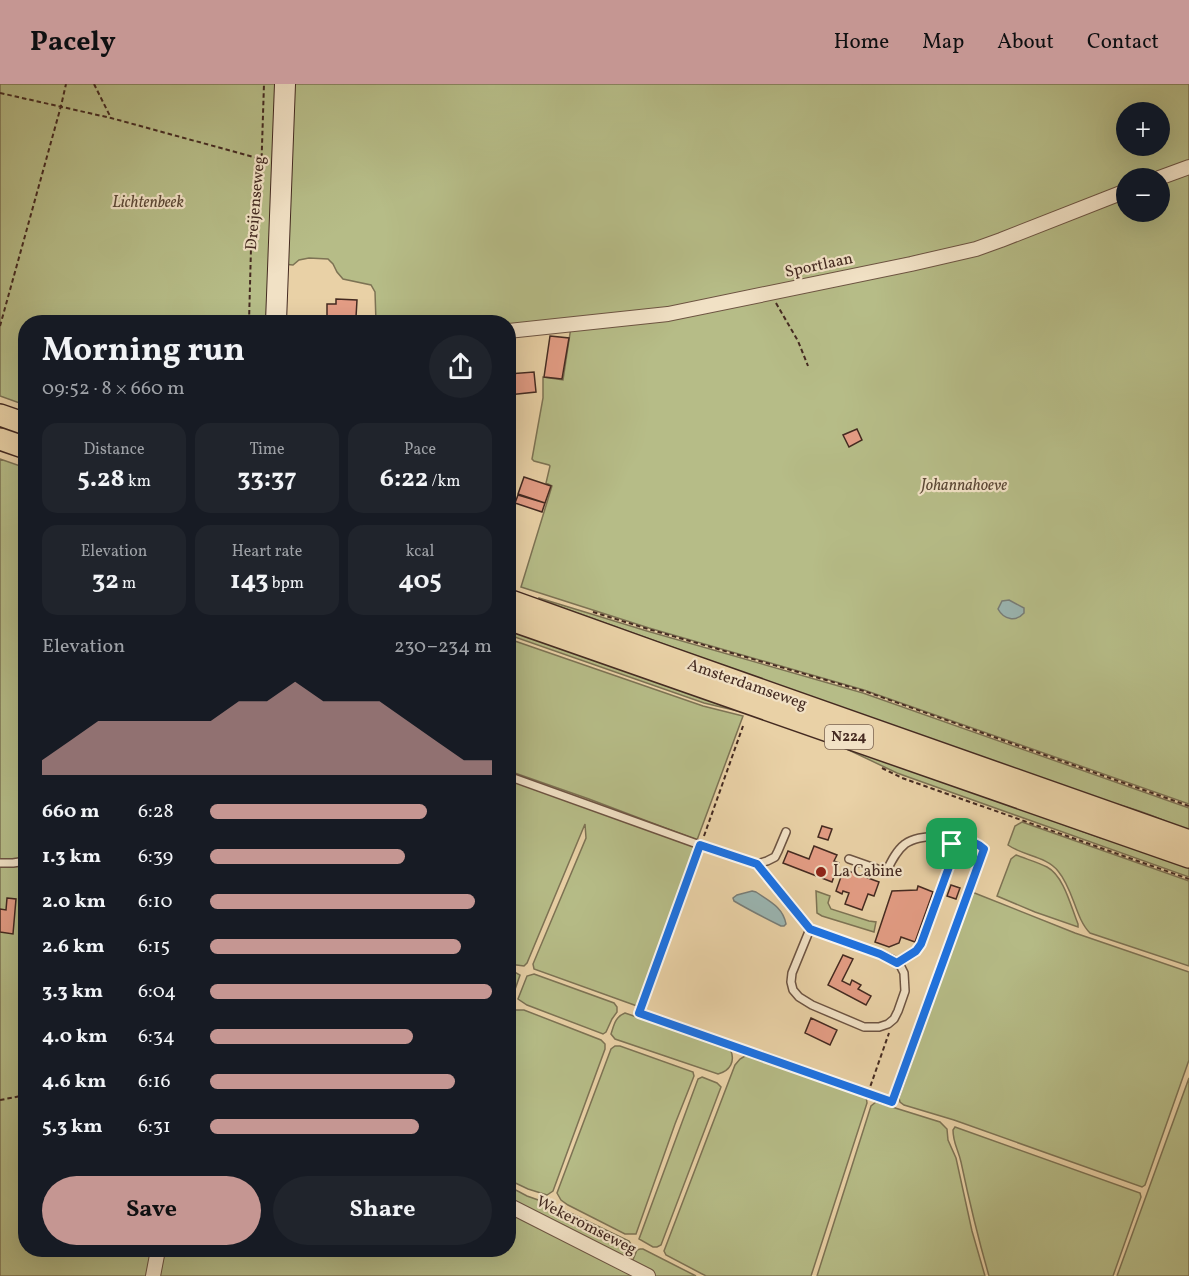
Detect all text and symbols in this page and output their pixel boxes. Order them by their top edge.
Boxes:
text: Pacely [30,23,116,62]
text: Home [834,28,889,57]
text: Map [922,28,964,57]
text: About [997,28,1054,57]
text: Contact [1087,28,1159,57]
map controls [1116,102,1170,222]
button: + [1116,102,1170,156]
street label: Dreijenseweg [241,155,271,251]
button: − [1116,168,1170,222]
park label: Lichtenbeek [112,192,184,214]
street label: Sportlaan [783,248,855,284]
text: Morning run [42,329,245,375]
button: share [429,335,492,398]
text: 09:52 · 8 × 660 m [42,375,185,403]
text: Distance [83,439,145,461]
text: Time [249,439,285,461]
text: Pace [404,439,436,461]
text: 5.28 [77,461,125,497]
text: 33:37 [237,461,297,497]
text: 6:22 [380,461,428,497]
text: km [125,471,151,493]
text: /km [428,471,460,493]
park label: Johannahoeve [919,475,1007,497]
text: Elevation [81,541,147,563]
text: Heart rate [232,541,302,563]
text: kcal [406,541,434,563]
text: 32 [92,563,119,599]
text: 143 [230,563,269,599]
text: 405 [398,563,442,599]
text: m [119,573,136,595]
text: bpm [269,573,304,595]
text: Elevation [42,633,125,661]
text: 230–234 m [394,633,492,661]
street label: Amsterdamseweg [684,654,810,716]
road number: N224 [825,725,873,749]
text: 660 m [42,798,100,826]
text: 6:28 [138,798,174,826]
pin [926,818,977,869]
icon: arrive [935,827,968,860]
text: 1.3 km [42,843,101,871]
text: 6:39 [138,843,173,871]
place label: La Cabine [833,861,902,883]
marker: La Cabine [814,865,828,879]
text: 2.0 km [42,888,106,916]
text: 6:10 [138,888,173,916]
text: 2.6 km [42,933,105,961]
text: 6:15 [138,933,170,961]
text: 3.3 km [42,978,103,1006]
text: 6:04 [138,978,176,1006]
text: 4.0 km [42,1023,108,1051]
text: 6:34 [138,1023,175,1051]
text: 4.6 km [42,1068,106,1096]
text: 6:16 [138,1068,171,1096]
text: 5.3 km [42,1113,103,1141]
text: 6:31 [138,1113,171,1141]
button: Save [42,1176,261,1245]
button: Share [273,1176,492,1245]
street label: Wekeromseweg [532,1191,640,1261]

